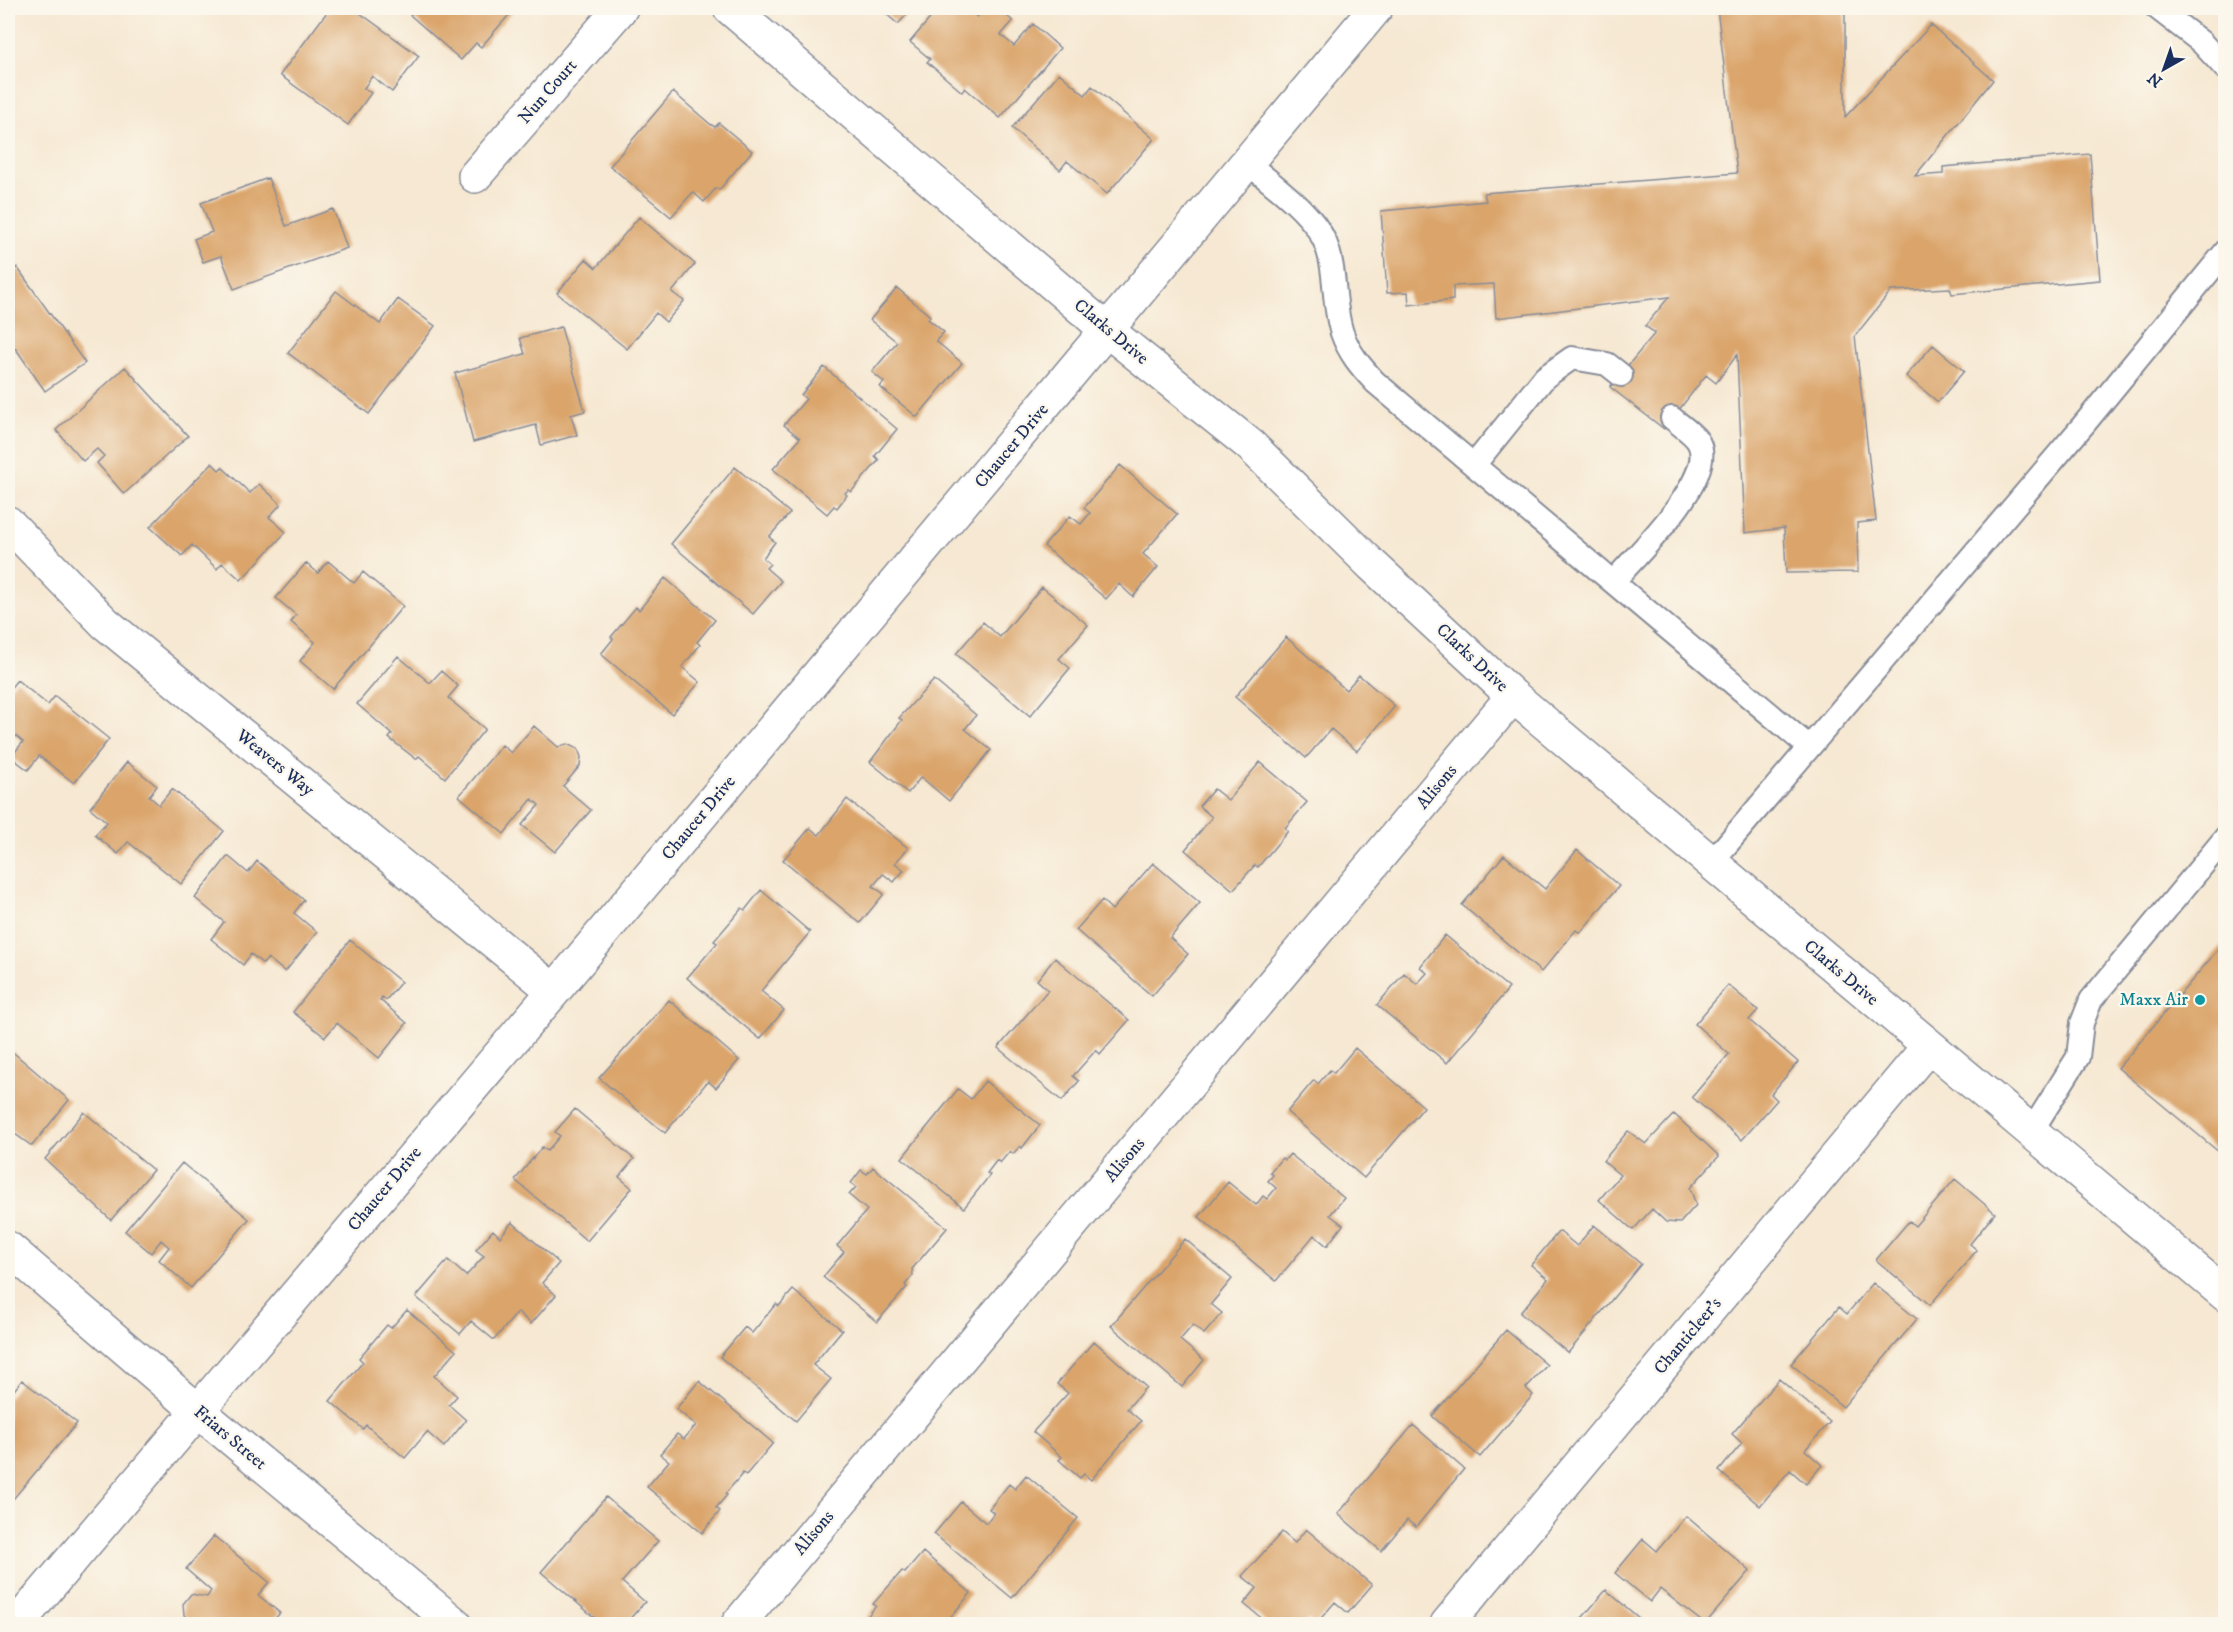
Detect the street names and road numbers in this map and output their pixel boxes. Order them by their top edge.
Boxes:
street label: Nun Court [514,55,582,129]
street label: Clarks Drive [1069,294,1153,370]
street label: Chaucer Drive [970,399,1054,493]
street label: Clarks Drive [1431,619,1513,697]
street label: Weavers Way [231,724,319,801]
street label: Alisons [1412,760,1462,814]
street label: Chaucer Drive [657,771,741,865]
street label: Clarks Drive [1799,935,1883,1011]
street label: Alisons [1100,1133,1150,1187]
street label: Chaucer Drive [343,1142,427,1236]
street label: Chanticleer's [1649,1293,1727,1379]
street label: Friars Street [189,1401,271,1475]
street label: Alisons [789,1506,839,1560]

